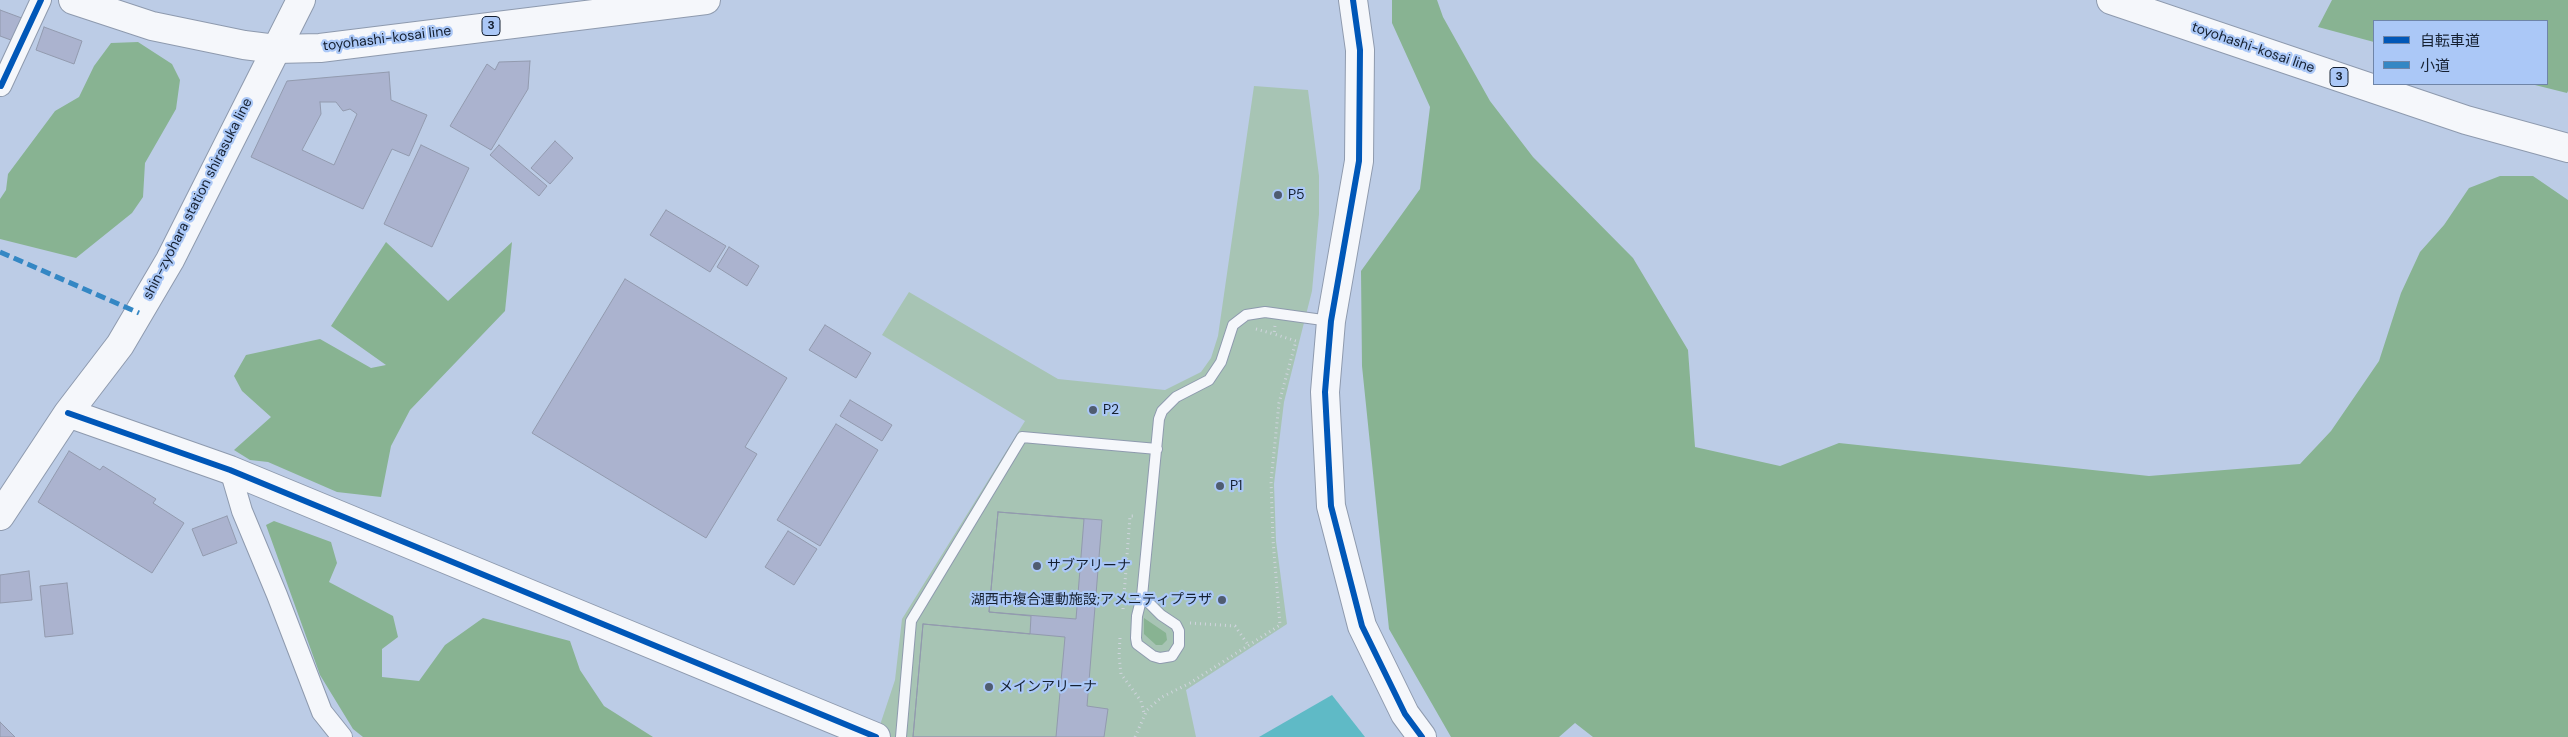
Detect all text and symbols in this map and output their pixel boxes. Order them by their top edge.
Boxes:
road number: 3 [482,16,500,36]
street label: toyohashi-kosai line [2189,19,2317,77]
legend [2373,20,2548,85]
street label: toyohashi-kosai line [322,23,452,55]
text: 自転車道 [2420,31,2480,51]
text: 小道 [2420,56,2450,76]
road number: 3 [2330,68,2348,86]
street label: shin-zyohara station shirasuka line [140,96,256,302]
place label: P5 [1288,187,1304,203]
marker: P5 [1272,189,1284,201]
place label: P2 [1103,402,1119,418]
marker: P2 [1087,404,1099,416]
place label: P1 [1230,478,1242,494]
marker: P1 [1214,480,1226,492]
place label: サブアリーナ [1047,558,1131,574]
marker: サブアリーナ [1031,560,1043,572]
place label: 湖西市複合運動施設;アメニティプラザ [971,592,1212,608]
marker: 湖西市複合運動施設;アメニティプラザ [1216,594,1228,606]
place label: メインアリーナ [999,679,1097,695]
marker: メインアリーナ [983,681,995,693]

